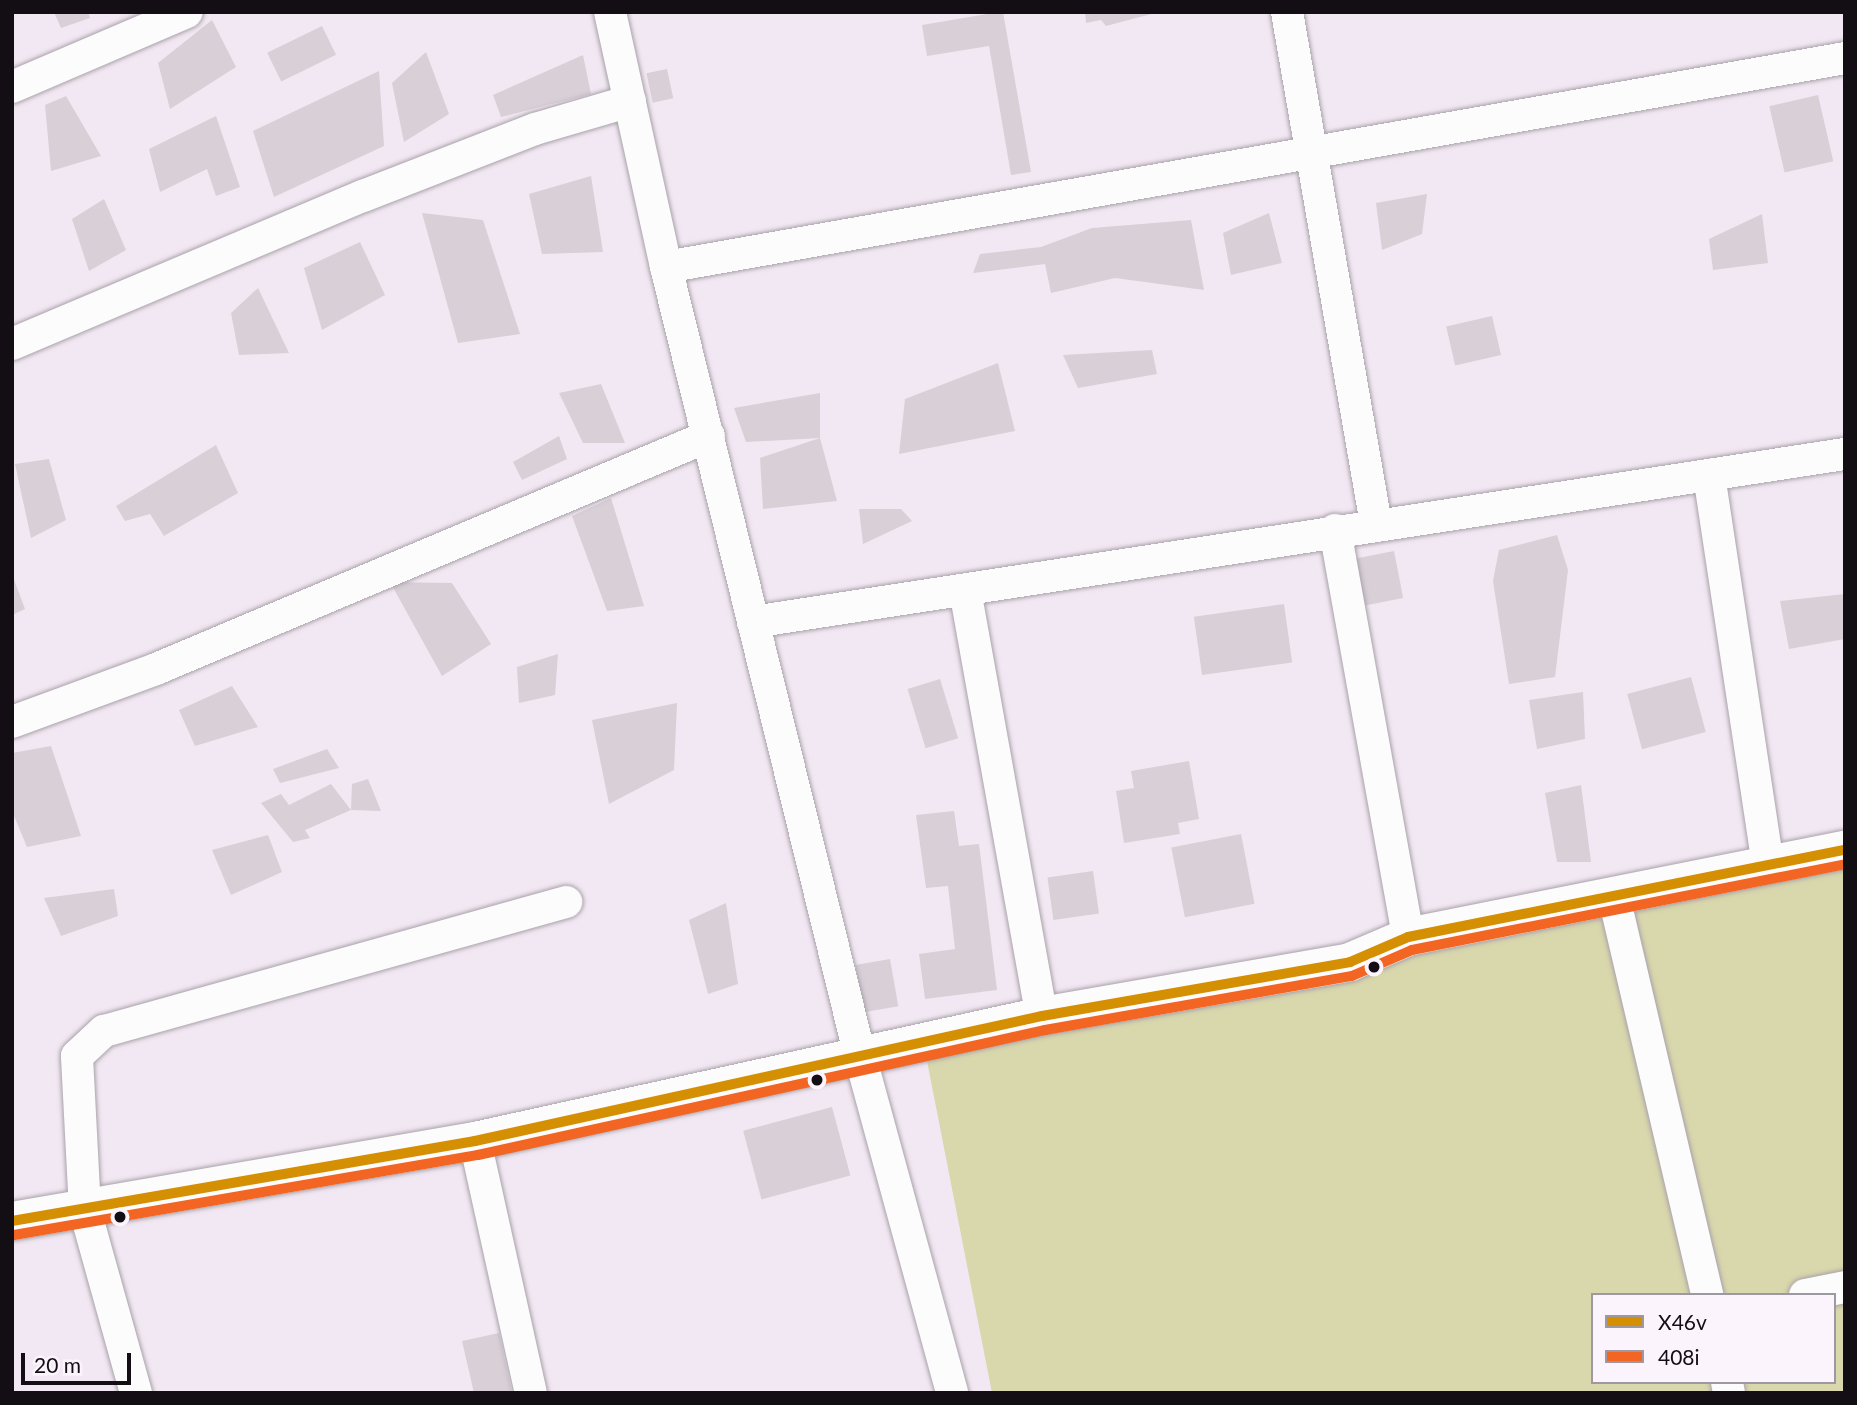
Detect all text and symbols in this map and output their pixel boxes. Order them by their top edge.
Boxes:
unlabelled marker [1367,960,1381,974]
unlabelled marker [810,1073,824,1087]
unlabelled marker [113,1210,127,1224]
legend [1591,1293,1836,1384]
text: X46v [1658,1309,1707,1334]
scale bar [24,1338,135,1382]
text: 408i [1658,1344,1700,1369]
text: 20 m [34,1352,81,1377]

